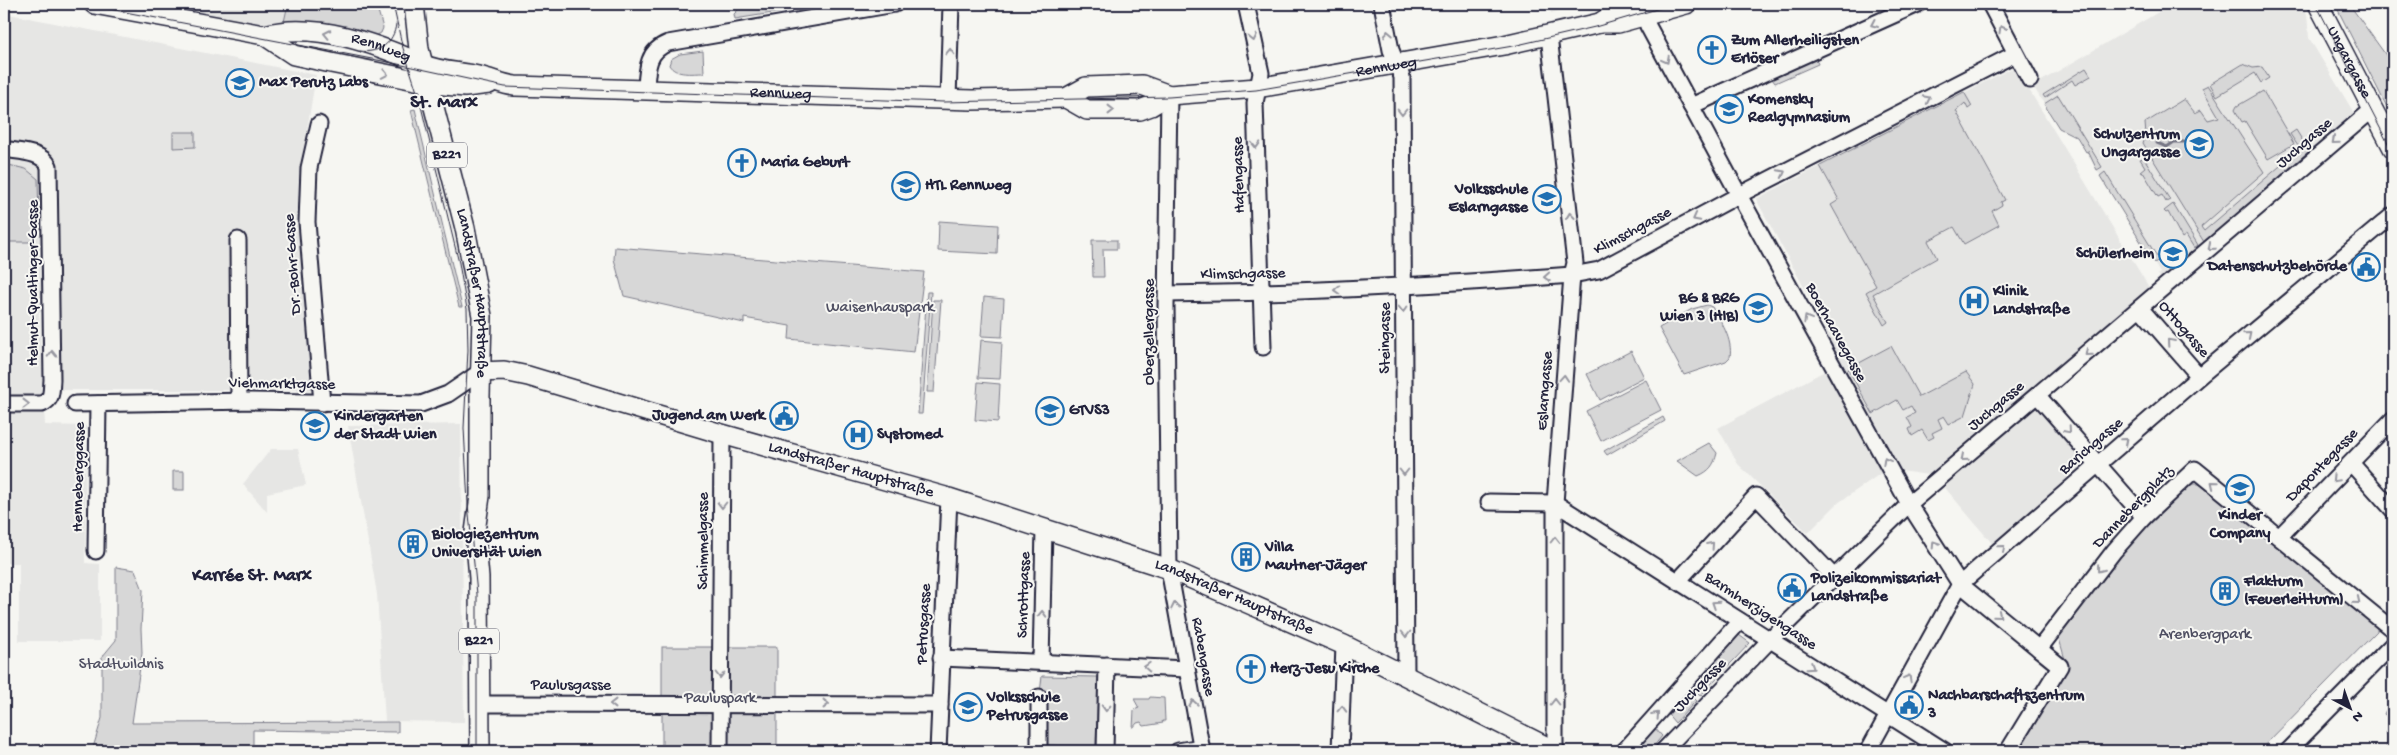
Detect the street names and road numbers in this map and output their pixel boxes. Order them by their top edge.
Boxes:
street label: Ungargasse [2322,23,2375,102]
street label: Rennweg [349,29,413,67]
street label: Rennweg [1354,53,1418,82]
street label: Rennweg [750,84,812,105]
street label: Juchgasse [2273,114,2337,173]
street label: Hafengasse [1229,136,1251,214]
road number: B221 [427,142,467,168]
street label: Helmut-Qualtinger-Gasse [25,199,44,366]
street label: Klimschgasse [1591,203,1676,260]
street label: Landstraßer Hauptstraße [451,207,492,379]
street label: Dr.-Bohr-Gasse [281,212,307,316]
street label: Klimschgasse [1200,265,1286,285]
street label: Oberzellergasse [1141,278,1160,385]
street label: Boerhaavegasse [1800,279,1870,386]
street label: Ottogasse [2153,298,2213,363]
street label: Steingasse [1377,302,1396,374]
street label: Eslarngasse [1534,350,1558,431]
street label: Viehmarktgasse [227,375,336,395]
street label: Juchgasse [1965,377,2030,436]
street label: Barichgasse [2055,414,2128,480]
street label: Henneberggasse [70,421,90,532]
street label: Dapontegasse [2282,424,2364,508]
street label: Landstraßer Hauptstraße [766,438,937,503]
street label: Dannebergplatz [2089,462,2179,554]
street label: Schimmelgasse [695,492,714,590]
street label: Schrottgasse [1014,551,1036,639]
street label: Landstraßer Hauptstraße [1152,555,1317,640]
street label: Barmherzigengasse [1699,568,1820,656]
street label: Petrusgasse [913,582,937,666]
street label: Rabengasse [1186,616,1218,699]
road number: B221 [459,628,499,654]
street label: Juchgasse [1671,654,1732,717]
street label: Paulusgasse [530,677,612,696]

